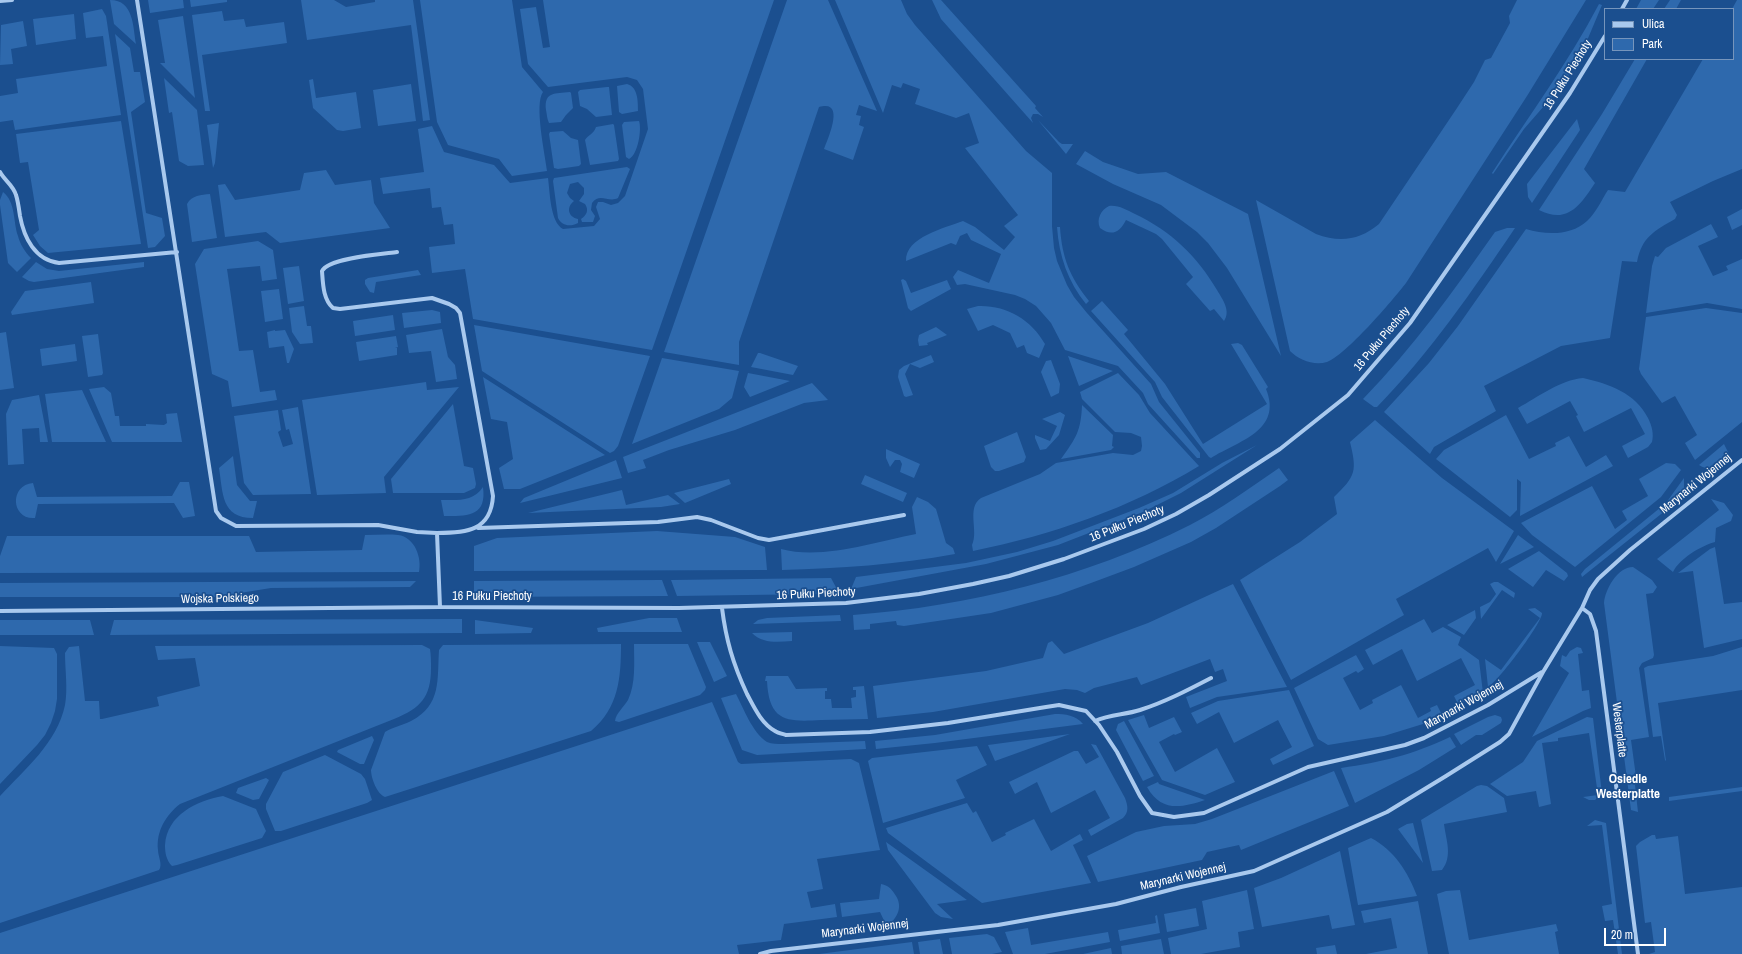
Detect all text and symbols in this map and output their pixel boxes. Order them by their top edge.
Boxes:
legend [1604,8,1734,60]
text: Ulica [1642,16,1664,32]
text: Park [1642,36,1662,52]
street label: 16 Pułku Piechoty [1541,38,1595,112]
street label: 16 Pułku Piechoty [1351,304,1413,374]
street label: Marynarki Wojennej [1658,451,1734,517]
street label: 16 Pułku Piechoty [1088,502,1166,546]
street label: 16 Pułku Piechoty [776,585,856,603]
street label: 16 Pułku Piechoty [452,590,532,604]
street label: Wojska Polskiego [181,591,259,607]
street label: Marynarki Wojennej [1422,678,1506,732]
street label: Westerplatte [1608,702,1630,758]
district label: Osiedle Westerplatte [1596,772,1660,803]
street label: Marynarki Wojennej [1139,860,1227,894]
street label: Marynarki Wojennej [821,917,909,941]
scale bar [1606,920,1668,946]
text: 20 m [1611,927,1633,943]

